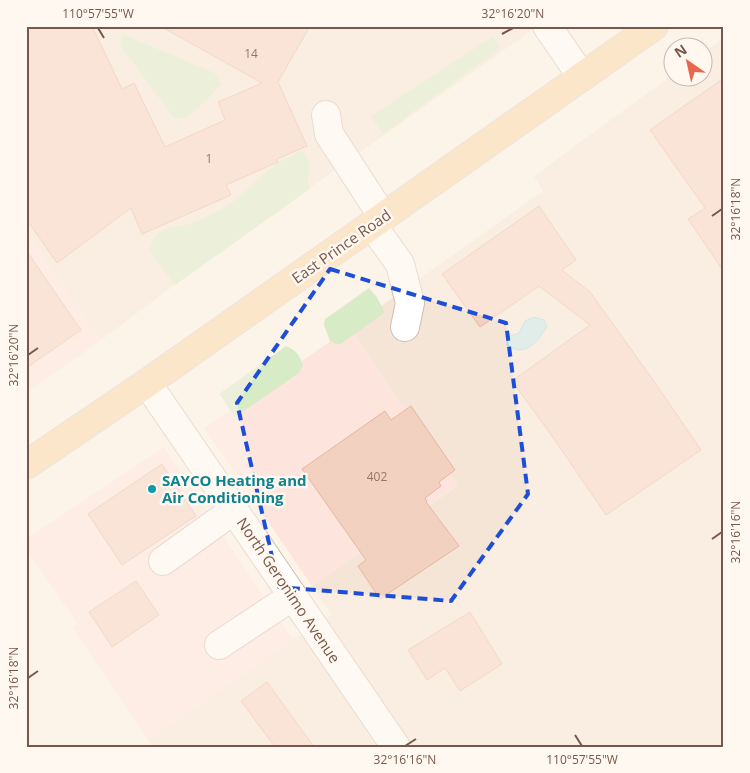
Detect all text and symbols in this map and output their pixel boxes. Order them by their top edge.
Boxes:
text: 110°57'55"W [62,5,134,22]
text: 32°16'20"N [482,5,544,22]
north arrow [662,38,712,88]
text: N [670,40,690,62]
house number: 14 [244,45,258,62]
house number: 1 [206,150,212,167]
text: 32°16'18"N [727,178,744,240]
street label: East Prince Road [288,204,394,288]
text: 32°16'20"N [5,324,22,386]
house number: 402 [367,468,387,485]
place label: SAYCO Heating and Air Conditioning [162,470,307,507]
marker: SAYCO Heating and Air Conditioning [146,483,158,495]
text: 32°16'16"N [727,501,744,563]
street label: North Geronimo Avenue [233,513,345,667]
text: 32°16'18"N [5,647,22,709]
text: 32°16'16"N [374,751,436,768]
text: 110°57'55"W [546,751,618,768]

